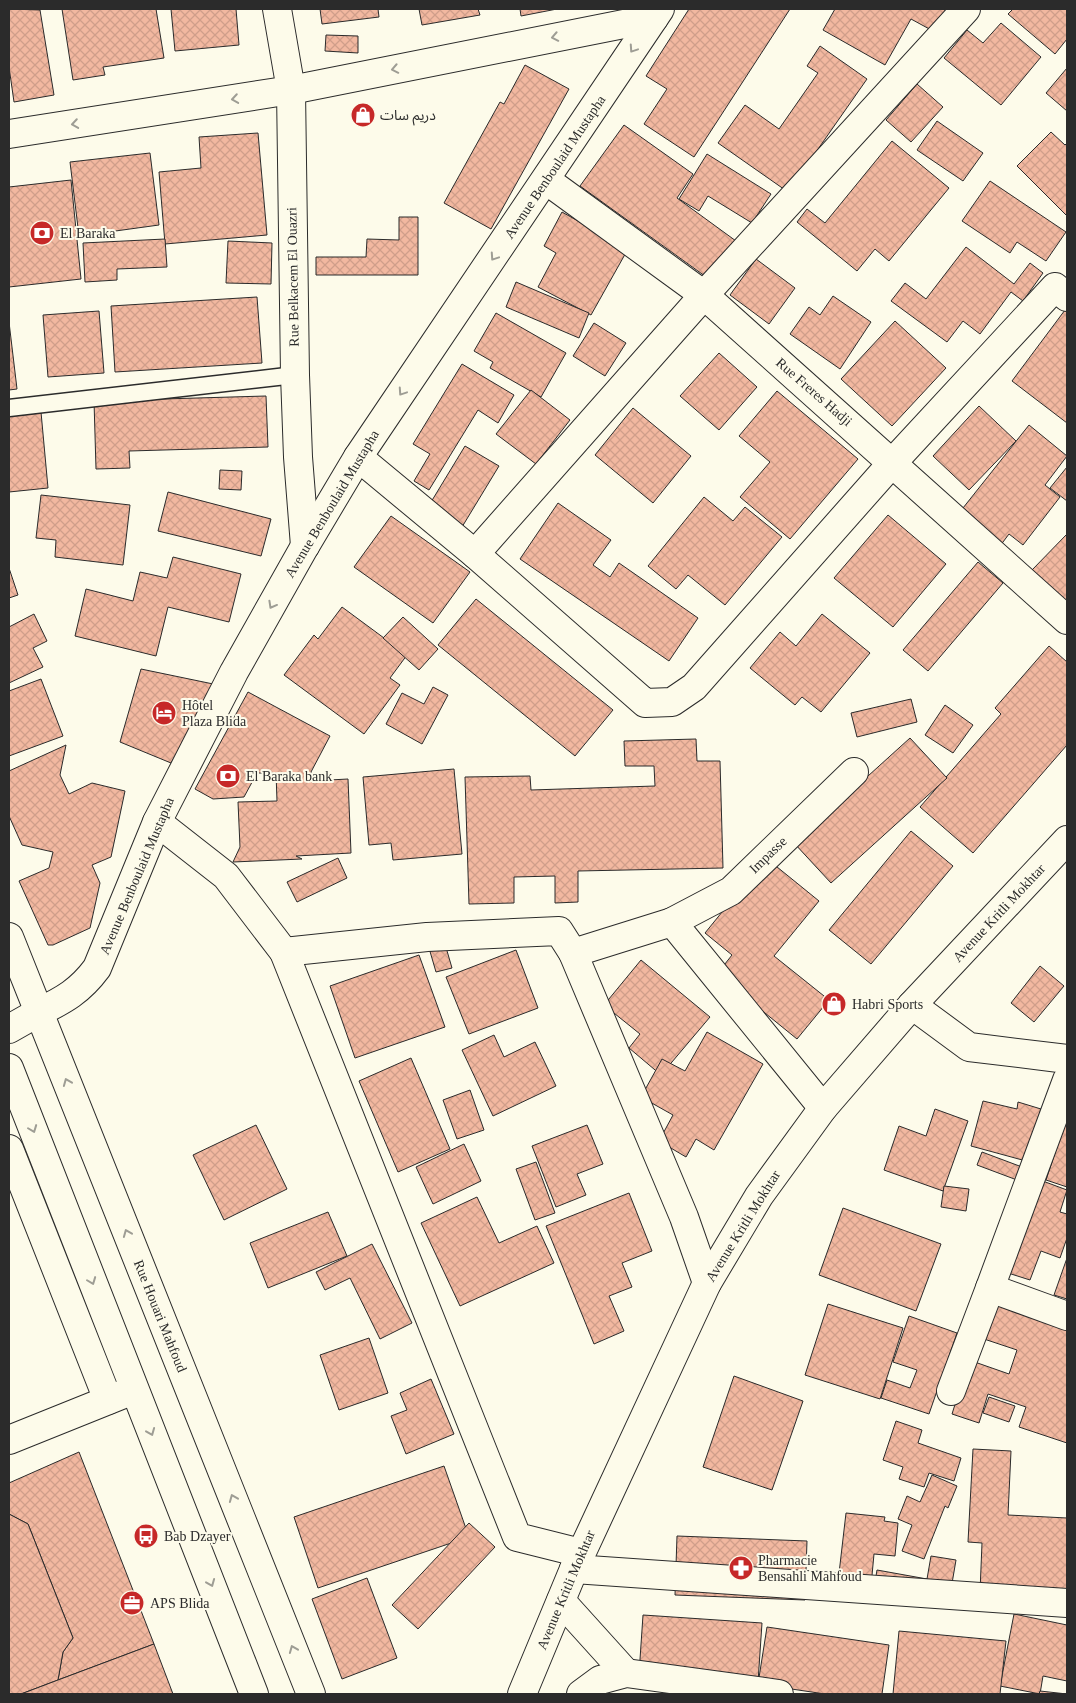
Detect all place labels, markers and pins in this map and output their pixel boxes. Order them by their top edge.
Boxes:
shop icon: دريم سات [350,102,376,128]
place label: دريم سات [380,108,436,126]
bank icon: El Baraka [29,220,55,246]
place label: El Baraka [60,226,116,241]
place label: Hôtel Plaza Blida [182,698,247,729]
hotel icon: Hôtel Plaza Blida [151,700,177,726]
bank icon: El Baraka bank [215,763,241,789]
place label: El Baraka bank [246,769,332,784]
shop icon: Habri Sports [821,991,847,1017]
place label: Habri Sports [852,997,923,1012]
bus stop icon: Bab Dzayer [133,1523,159,1549]
place label: Bab Dzayer [164,1529,231,1544]
place label: Pharmacie Bensahli Mahfoud [758,1553,862,1584]
pharmacy icon: Pharmacie Bensahli Mahfoud [728,1555,754,1581]
office icon: APS Blida [119,1590,145,1616]
place label: APS Blida [150,1596,210,1611]

